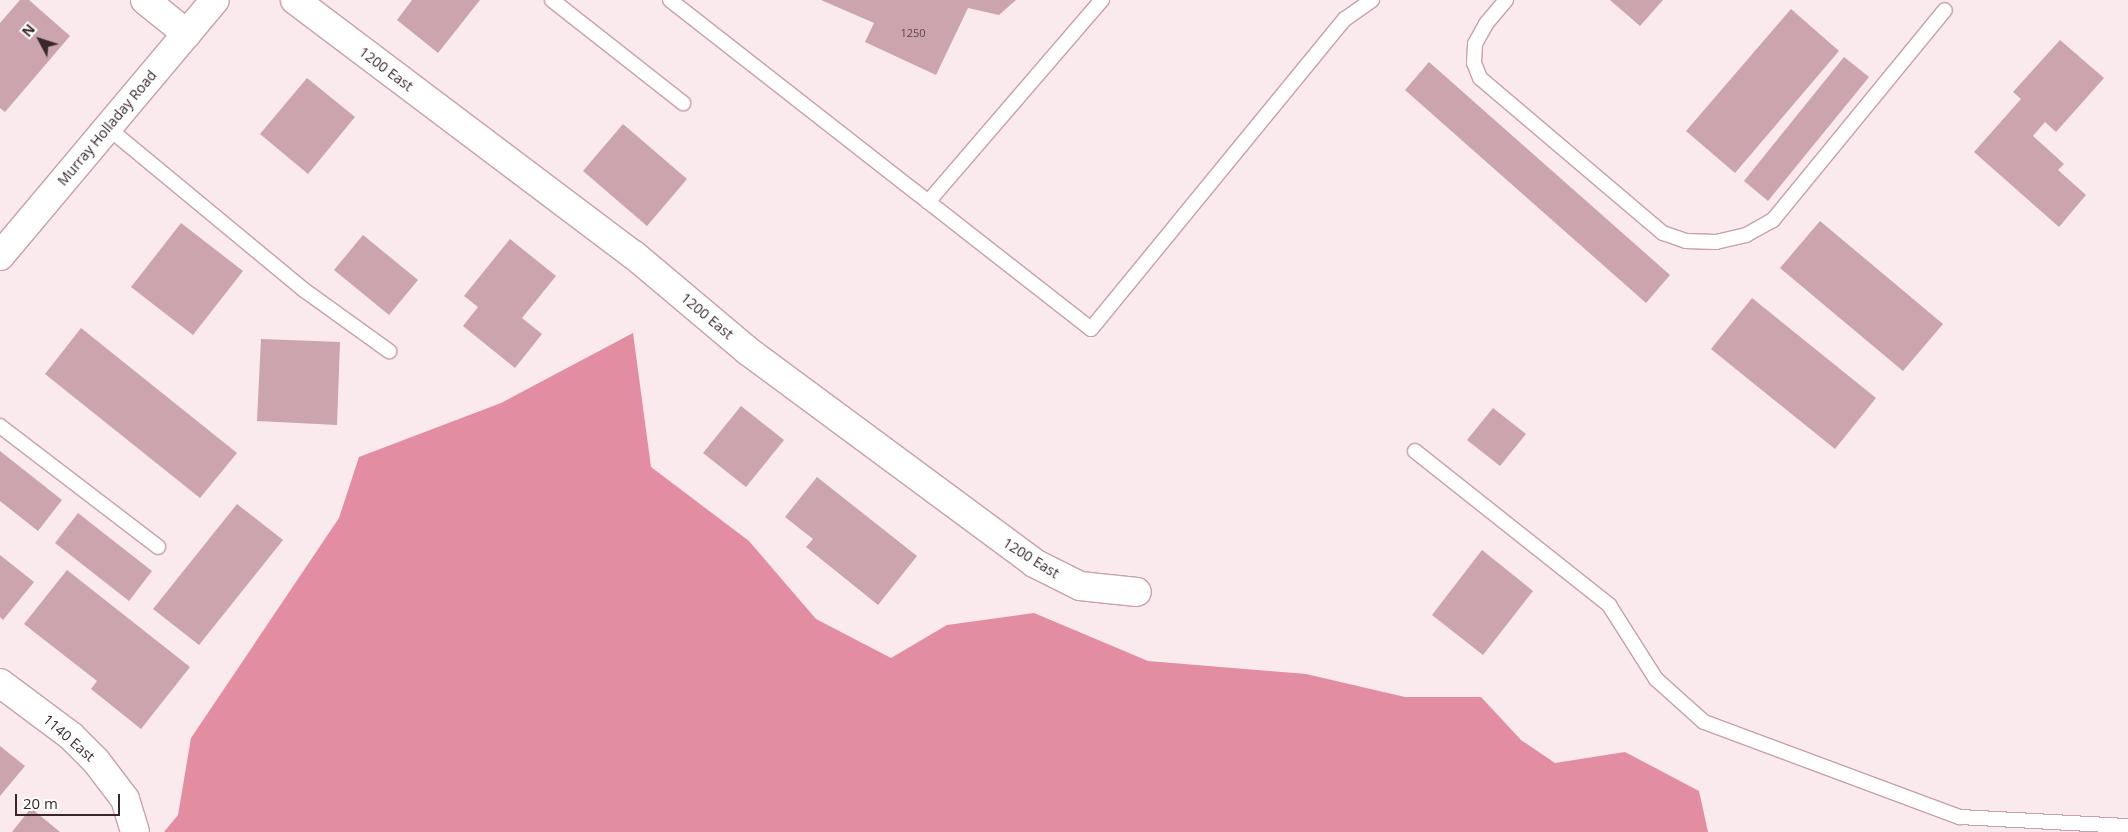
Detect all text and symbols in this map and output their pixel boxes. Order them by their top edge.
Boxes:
north arrow [15,15,65,65]
text: N [17,20,39,41]
house number: 1250 [900,26,926,40]
street label: 1200 East [356,43,416,95]
street label: Murray Holladay Road [54,67,160,189]
street label: 1200 East [678,289,736,343]
street label: 1200 East [1000,534,1062,582]
street label: 1140 East [40,711,98,765]
scale bar [18,784,122,816]
text: 20 m [23,793,58,813]

